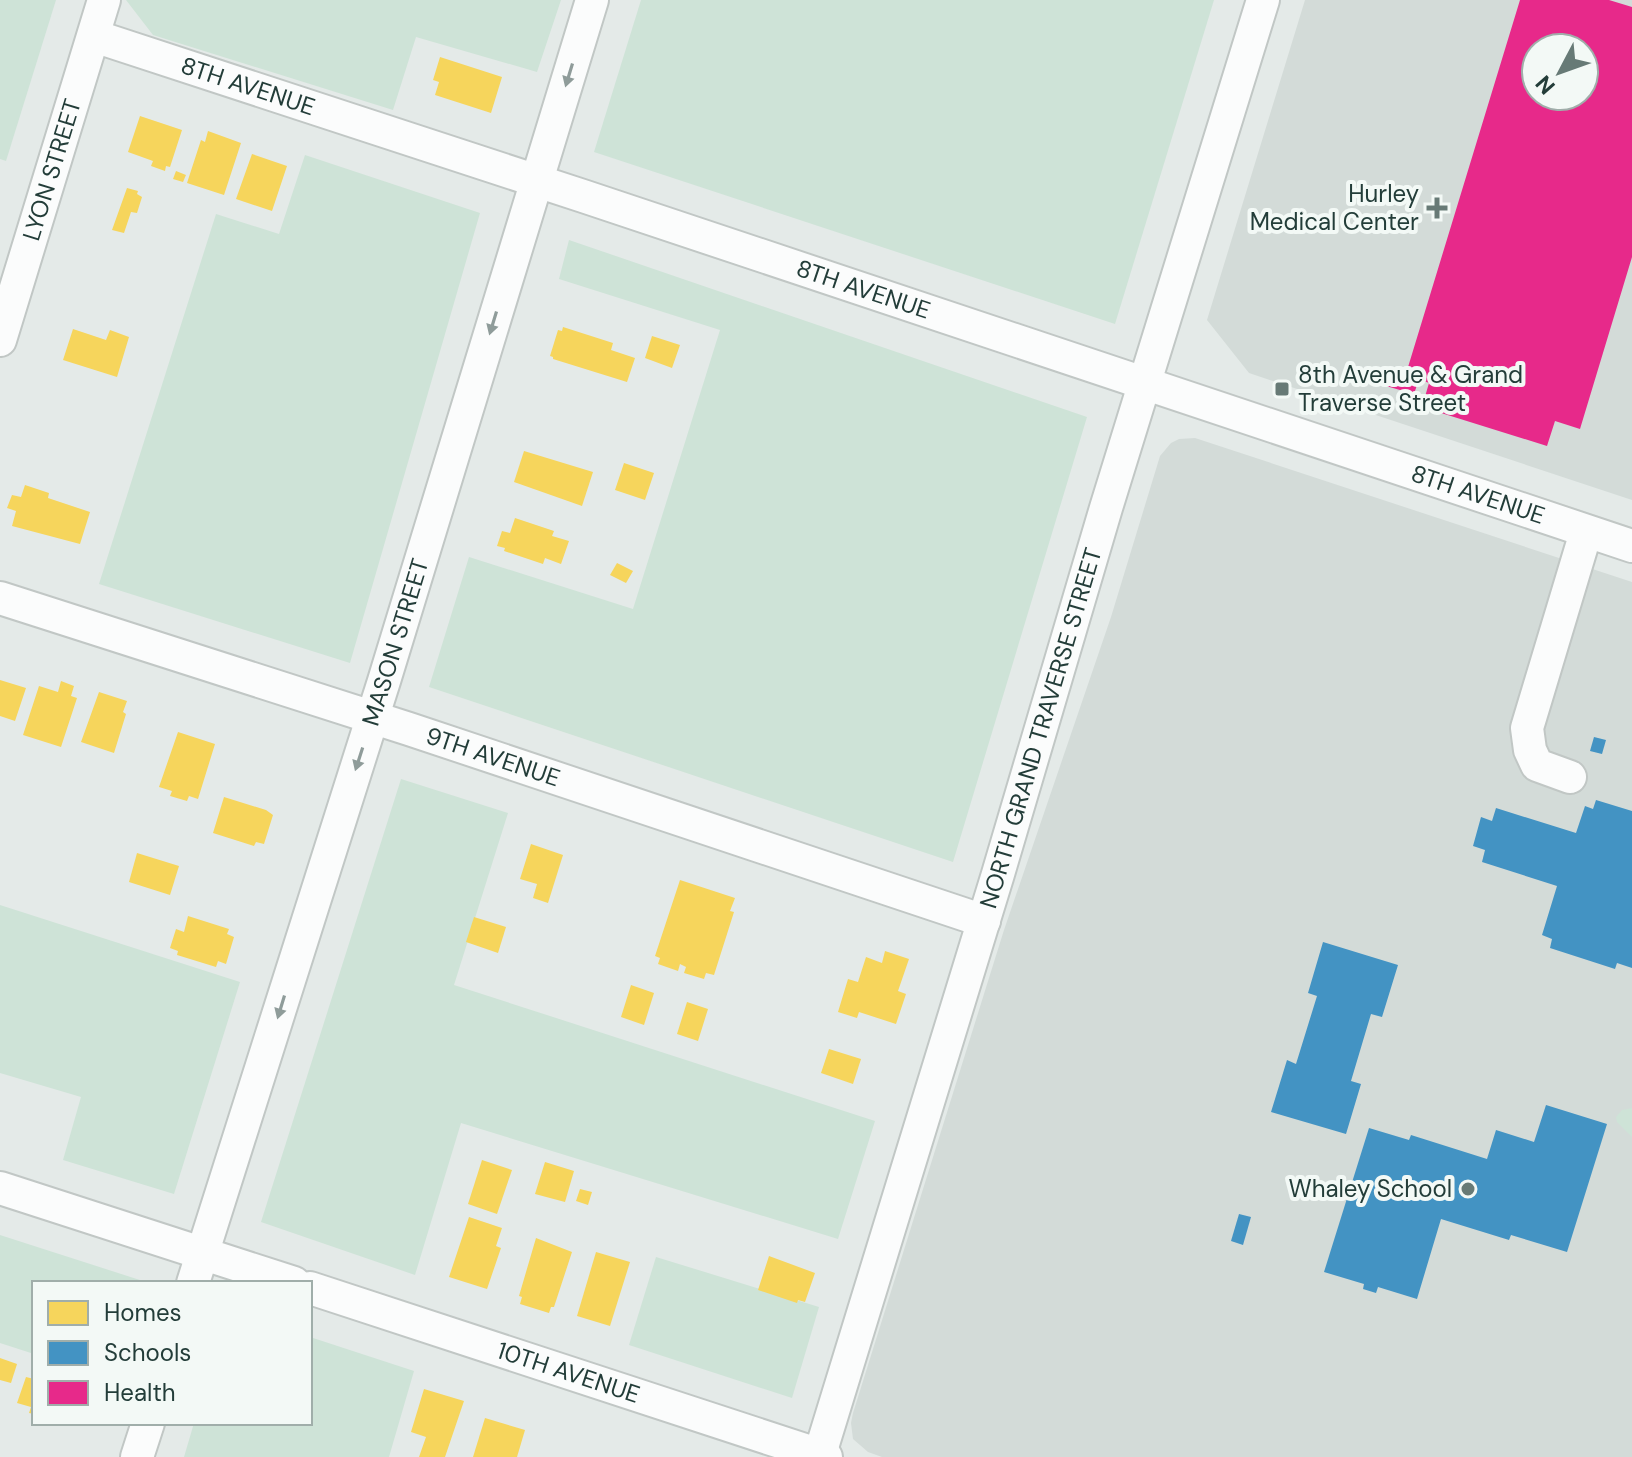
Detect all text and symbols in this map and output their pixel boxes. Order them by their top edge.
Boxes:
north arrow [1520,32,1600,112]
street label: 8TH AVENUE [177,50,319,122]
one-way arrow [562,63,575,87]
text: N [1529,69,1561,100]
street label: LYON STREET [15,95,88,244]
place label: Hurley Medical Center [1250,178,1419,237]
marker: Hurley Medical Center [1426,197,1448,219]
street label: 8TH AVENUE [793,252,934,326]
one-way arrow [487,312,499,336]
place label: 8th Avenue & Grand Traverse Street [1298,359,1523,418]
marker: 8th Avenue & Grand Traverse Street [1273,380,1291,398]
street label: 8TH AVENUE [1407,457,1549,531]
street label: NORTH GRAND TRAVERSE STREET [972,544,1108,912]
street label: MASON STREET [355,555,435,730]
street label: 9TH AVENUE [422,720,564,793]
one-way arrow [352,747,365,771]
one-way arrow [274,995,287,1019]
place label: Whaley School [1288,1173,1452,1204]
marker: Whaley School [1459,1180,1477,1198]
legend [32,1281,312,1425]
text: Homes [104,1297,182,1328]
street label: 10TH AVENUE [493,1334,644,1410]
text: Schools [104,1337,191,1368]
text: Health [104,1377,176,1408]

